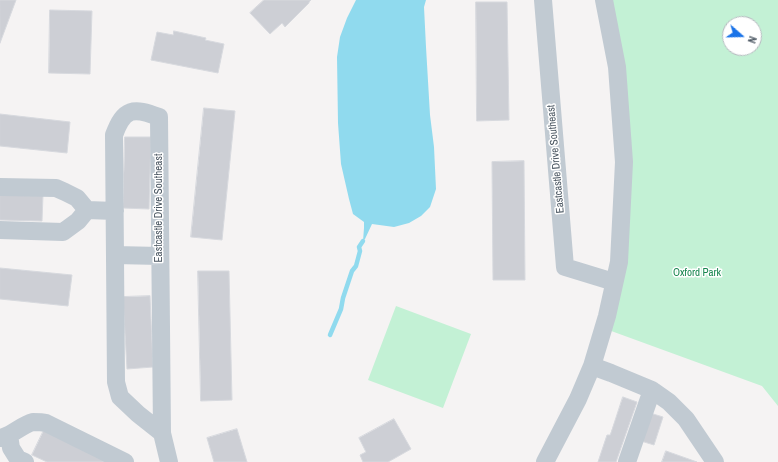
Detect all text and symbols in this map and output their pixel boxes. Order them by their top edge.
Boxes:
north arrow [722,16,762,56]
text: N [745,34,760,45]
street label: Eastcastle Drive Southeast [545,104,567,214]
street label: Eastcastle Drive Southeast [152,154,166,262]
park label: Oxford Park [673,266,721,280]

